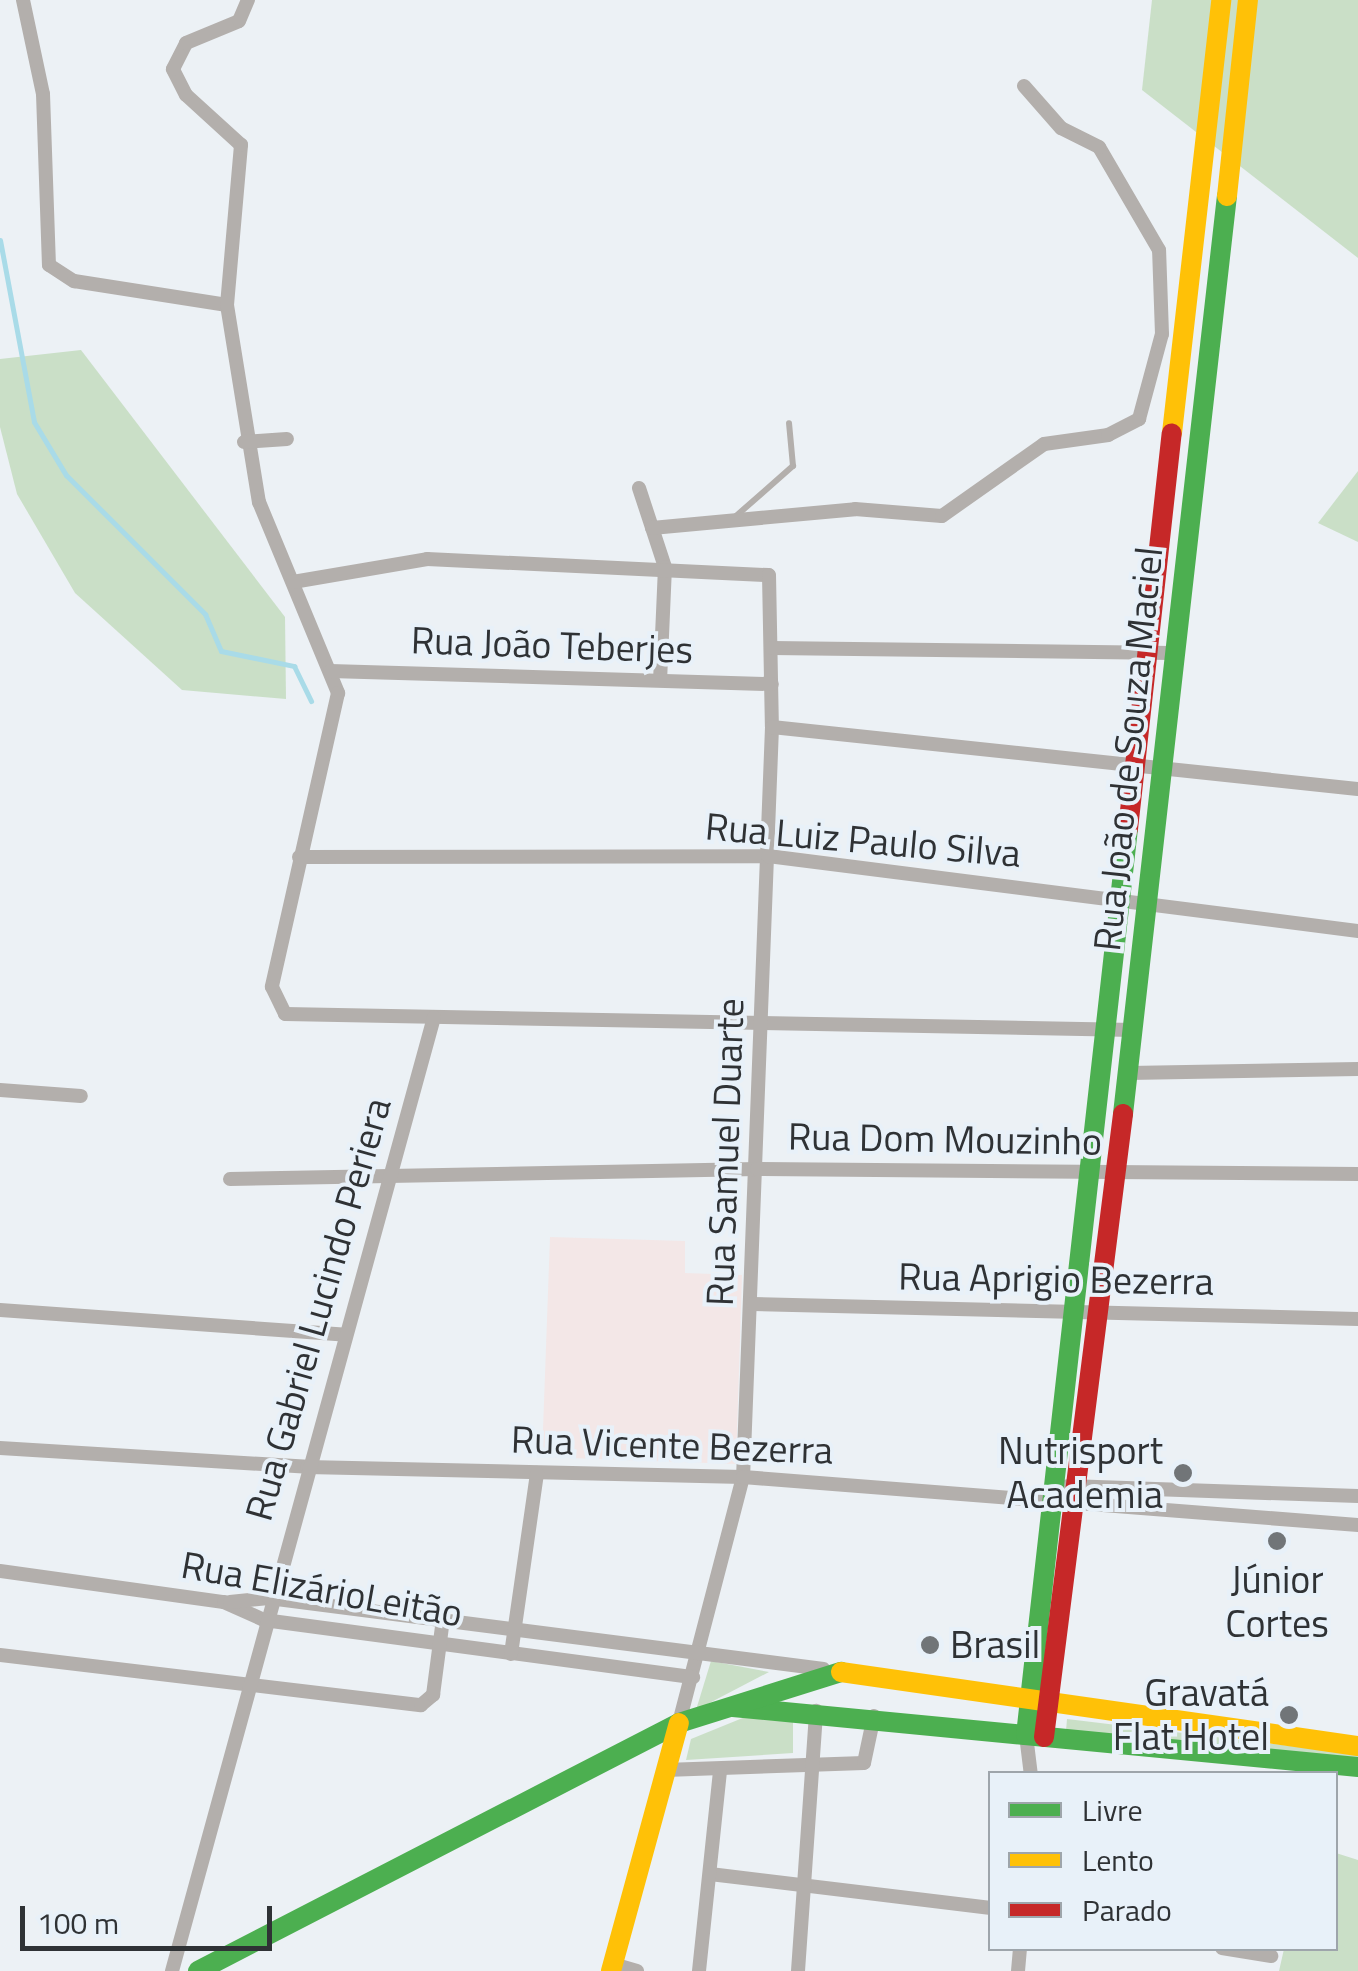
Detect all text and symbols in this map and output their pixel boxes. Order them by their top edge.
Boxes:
street label: Rua João de Souza Maciel [1084,545,1172,953]
street label: Rua João Teberjes [410,617,694,673]
street label: Rua Luiz Paulo Silva [703,803,1023,877]
street label: Rua Samuel Duarte [697,997,753,1307]
street label: Rua Gabriel Lucindo Periera [236,1092,400,1526]
street label: Rua Dom Mouzinho [788,1113,1102,1165]
street label: Rua Aprigio Bezerra [898,1253,1214,1305]
street label: Rua Vicente Bezerra [510,1417,834,1473]
place label: Nutrisport Academia [998,1428,1163,1518]
marker: Nutrisport Academia [1172,1462,1194,1484]
marker: Júnior Cortes [1266,1530,1288,1552]
street label: Rua ElizárioLeitão [178,1542,466,1636]
place label: Júnior Cortes [1225,1557,1329,1646]
place label: Brasil [950,1622,1040,1668]
marker: Brasil [919,1634,941,1656]
place label: Gravatá Flat Hotel [1113,1670,1269,1760]
marker: Gravatá Flat Hotel [1278,1704,1300,1726]
legend [988,1771,1338,1951]
text: Livre [1082,1787,1143,1833]
text: Lento [1082,1837,1154,1883]
scale bar [25,1886,278,1948]
text: Parado [1082,1887,1172,1933]
text: 100 m [37,1900,119,1946]

